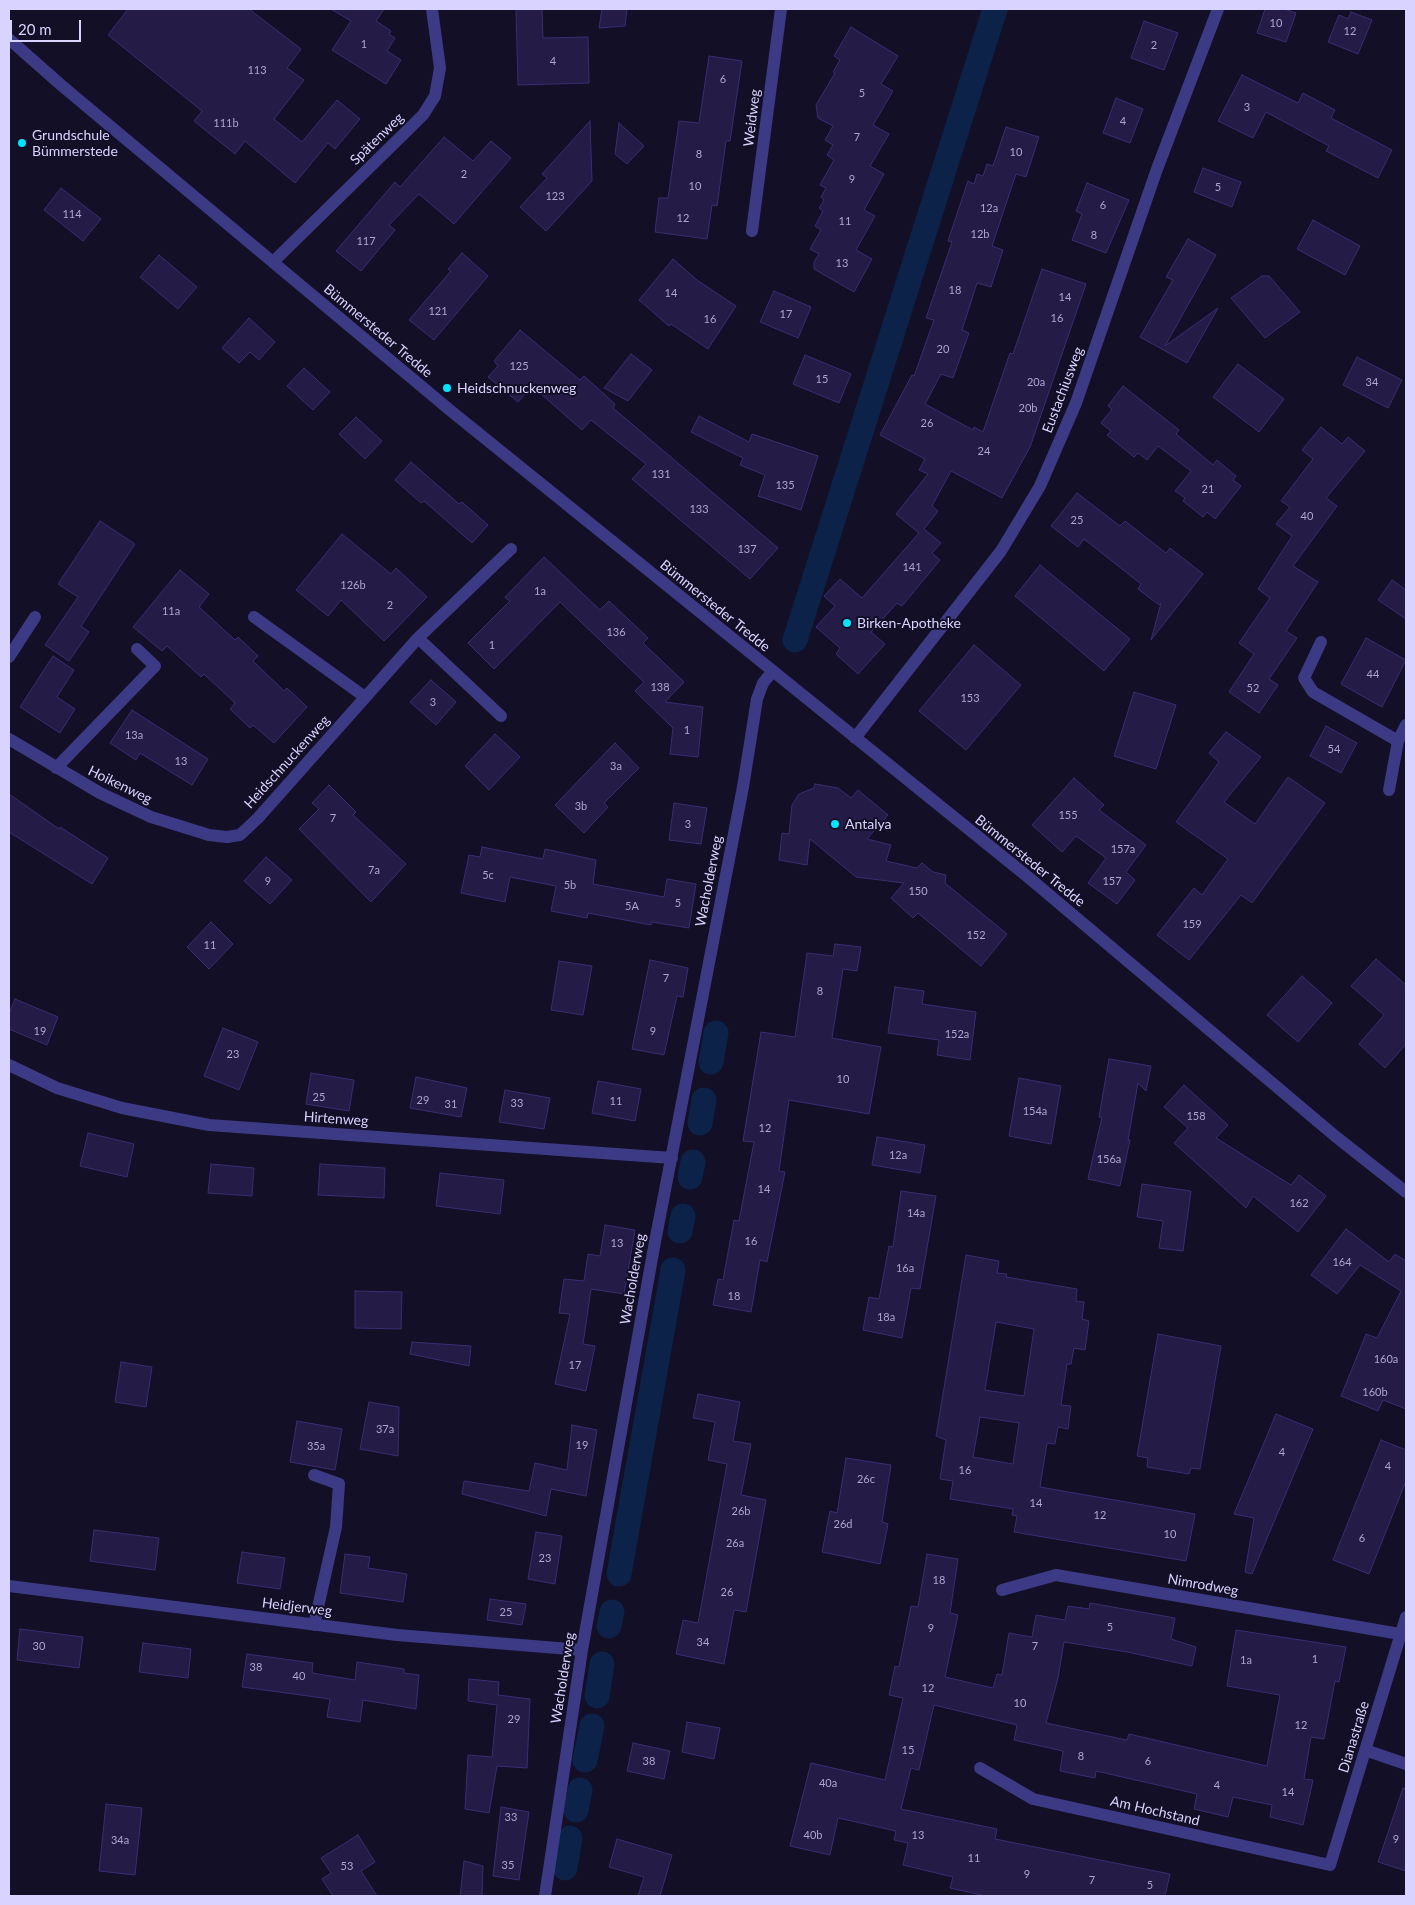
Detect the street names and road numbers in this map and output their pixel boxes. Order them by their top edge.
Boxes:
street label: Weidweg [740,88,764,148]
street label: Spätenweg [347,109,407,169]
street label: Bümmersteder Tredde [320,281,436,381]
street label: Eustachiusweg [1039,345,1087,435]
street label: Bümmersteder Tredde [657,557,773,655]
street label: Heidschnuckenweg [241,712,333,812]
street label: Hoikenweg [85,762,155,808]
street label: Bümmersteder Tredde [972,812,1088,910]
street label: Wacholderweg [692,834,726,928]
street label: Hirtenweg [303,1108,369,1130]
street label: Wacholderweg [617,1232,649,1326]
street label: Nimrodweg [1166,1571,1240,1599]
street label: Heidjerweg [261,1594,333,1620]
street label: Wacholderweg [547,1631,579,1725]
street label: Dianastraße [1335,1699,1373,1775]
street label: Am Hochstand [1109,1793,1201,1829]

